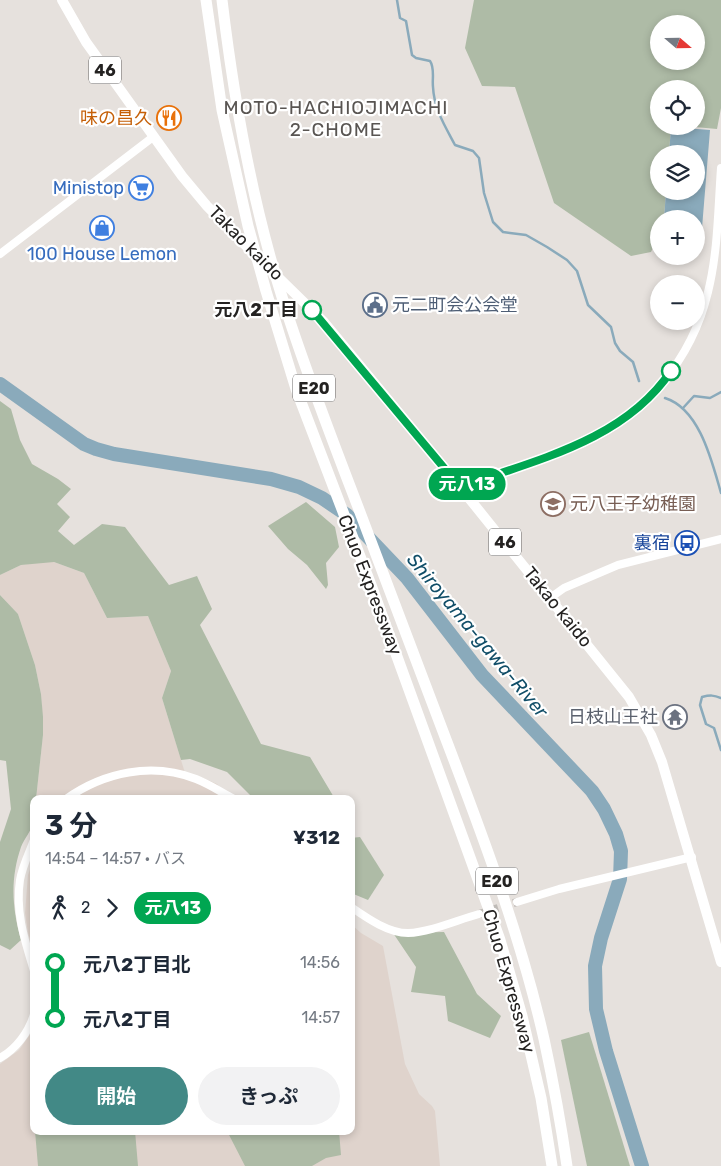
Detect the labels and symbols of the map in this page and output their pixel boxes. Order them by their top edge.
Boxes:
north arrow [650,15,705,70]
road number: 46 [89,56,121,84]
district label: MOTO-HACHIOJIMACHI 2-CHOME [224,96,448,141]
restaurant icon: 味の昌久 [156,105,182,131]
place label: 味の昌久 [80,107,152,129]
supermarket icon: Ministop [128,175,154,201]
place label: Ministop [53,177,124,199]
street label: Takao kaido [204,201,288,285]
shop icon: 100 House Lemon [89,215,115,241]
place label: 100 House Lemon [27,243,177,265]
public building icon: 元二町会公会堂 [362,292,388,318]
place label: 元二町会公会堂 [392,294,518,316]
place label: 元八2丁目 [214,299,298,321]
marker: 元八2丁目 [302,300,322,320]
unlabelled marker [661,361,681,381]
road number: E20 [293,374,335,402]
line badge: 元八13 [432,468,502,500]
school or university icon: 元八王子幼稚園 [540,491,566,517]
place label: 元八王子幼稚園 [570,493,696,515]
street label: Chuo Expressway [333,512,407,658]
road number: 46 [489,528,521,556]
bus stop icon: 裏宿 [674,530,700,556]
place label: 裏宿 [634,532,670,554]
water label: Shiroyama-gawa-River [402,549,554,723]
street label: Takao kaido [519,562,597,652]
temple icon: 日枝山王社 [662,704,688,730]
place label: 日枝山王社 [568,706,658,728]
road number: E20 [476,868,518,894]
street label: Chuo Expressway [478,907,540,1055]

